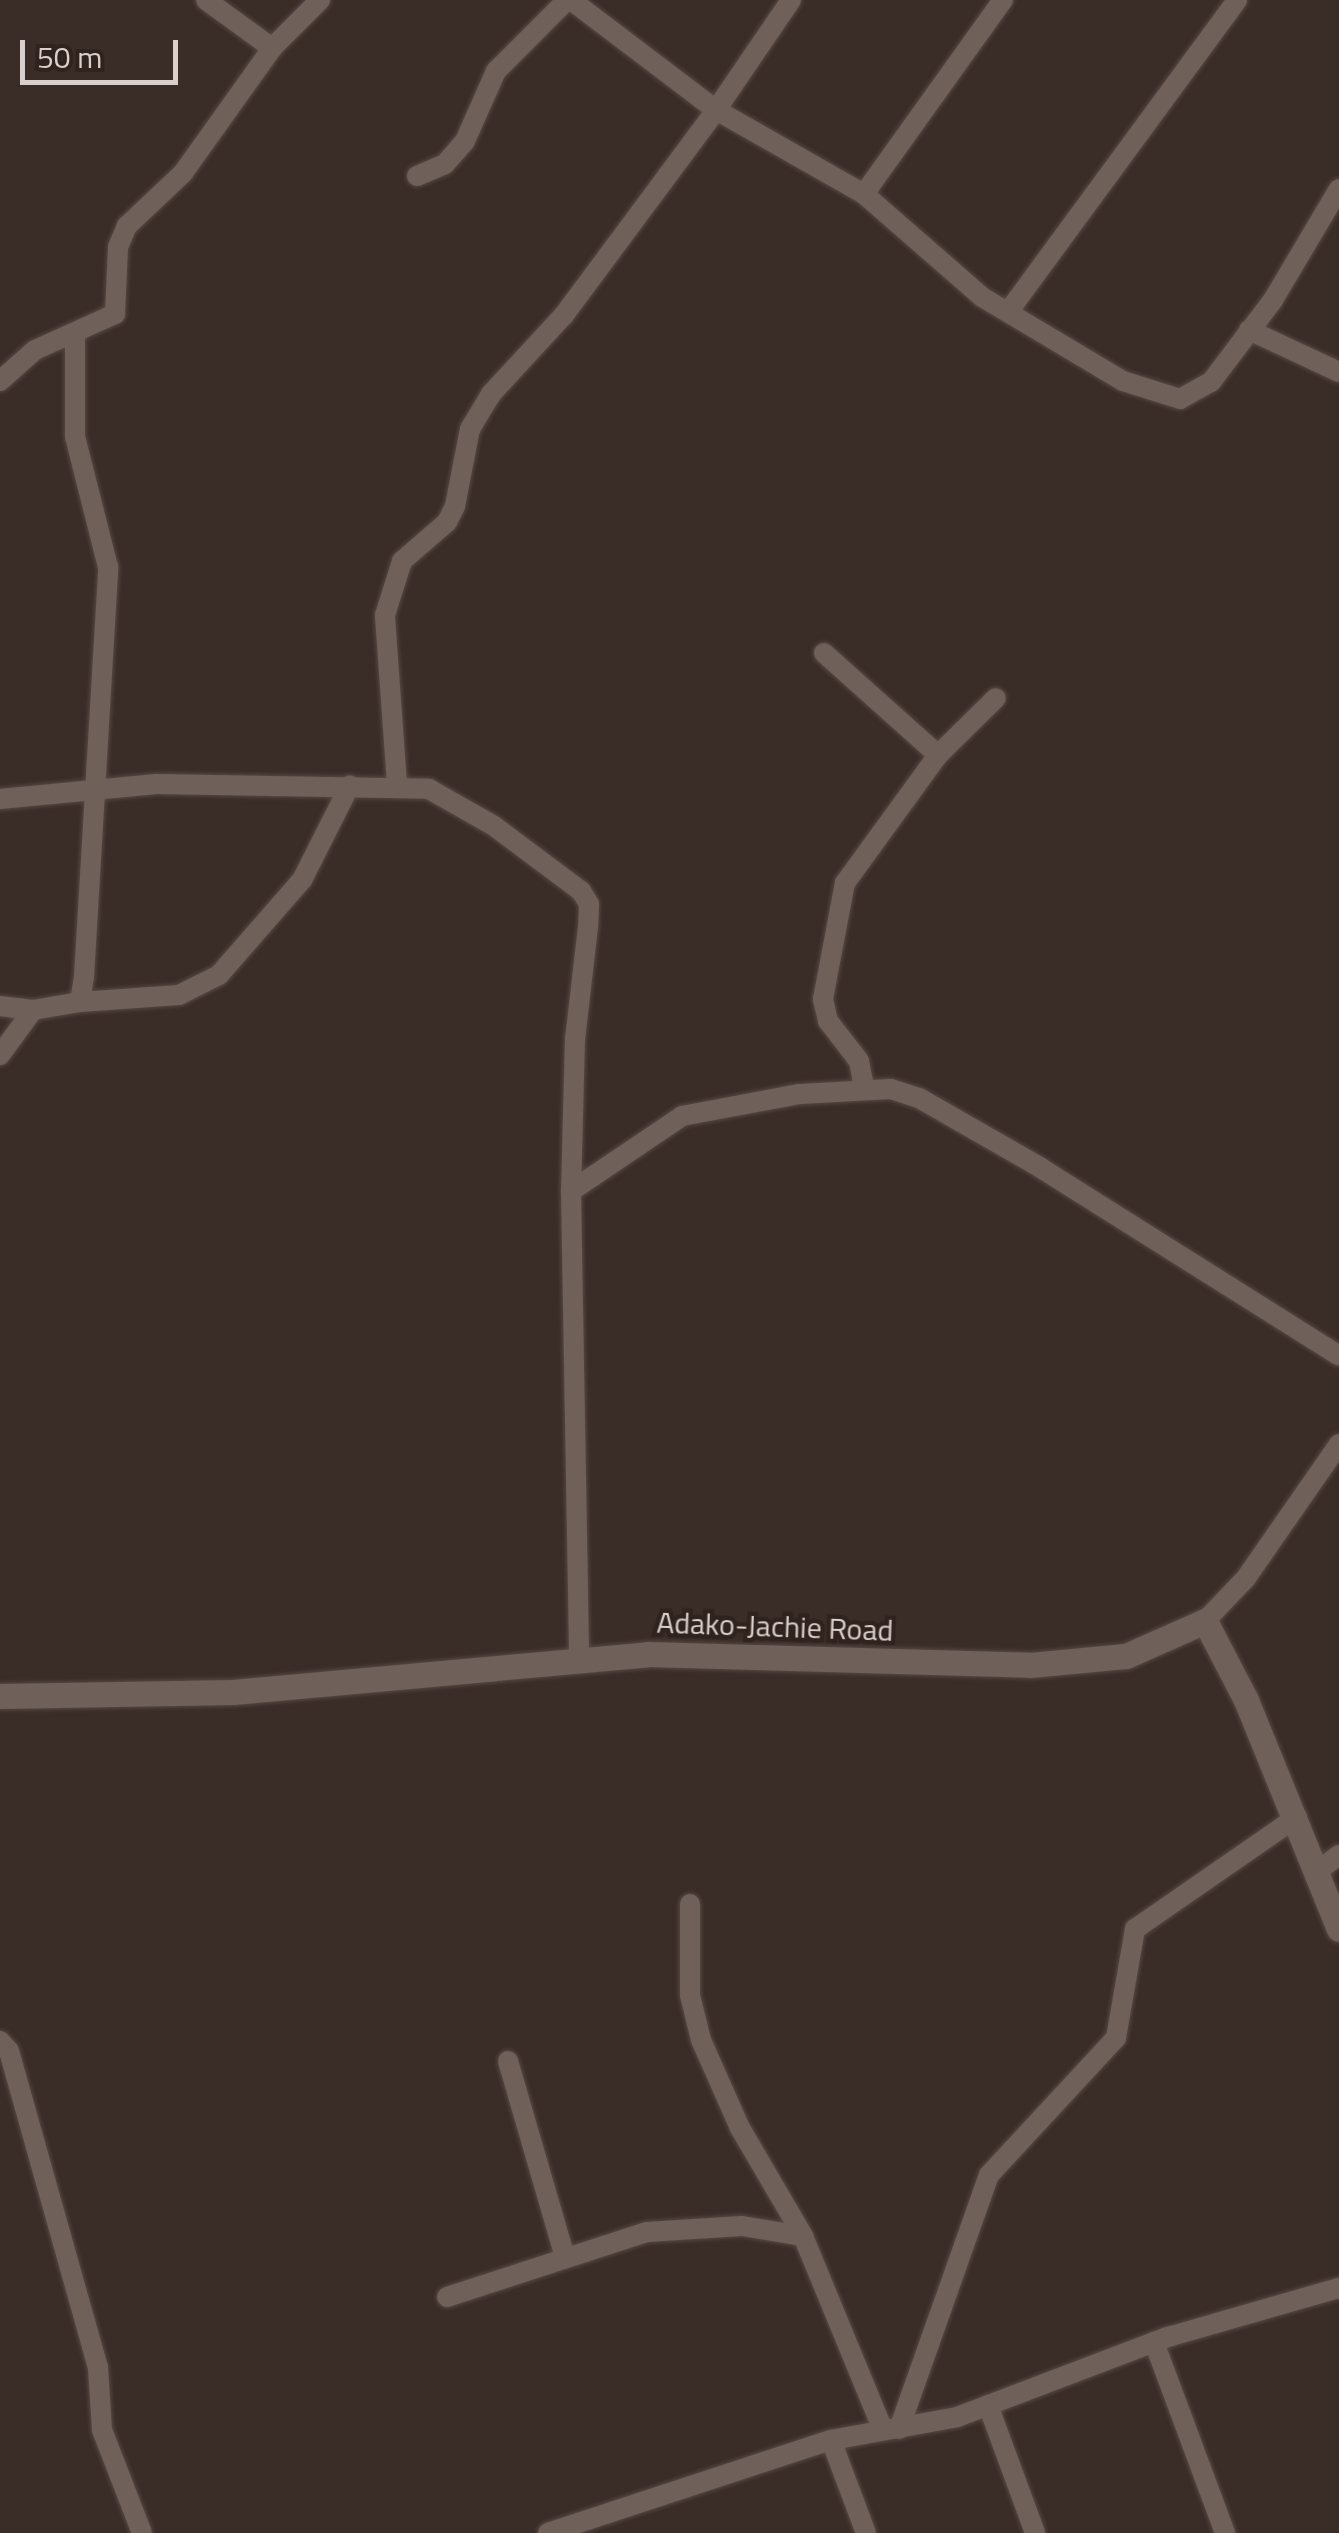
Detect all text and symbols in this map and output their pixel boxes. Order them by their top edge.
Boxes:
scale bar [25,20,182,82]
text: 50 m [37,34,102,80]
street label: Adako-Jachie Road [656,1604,894,1648]

